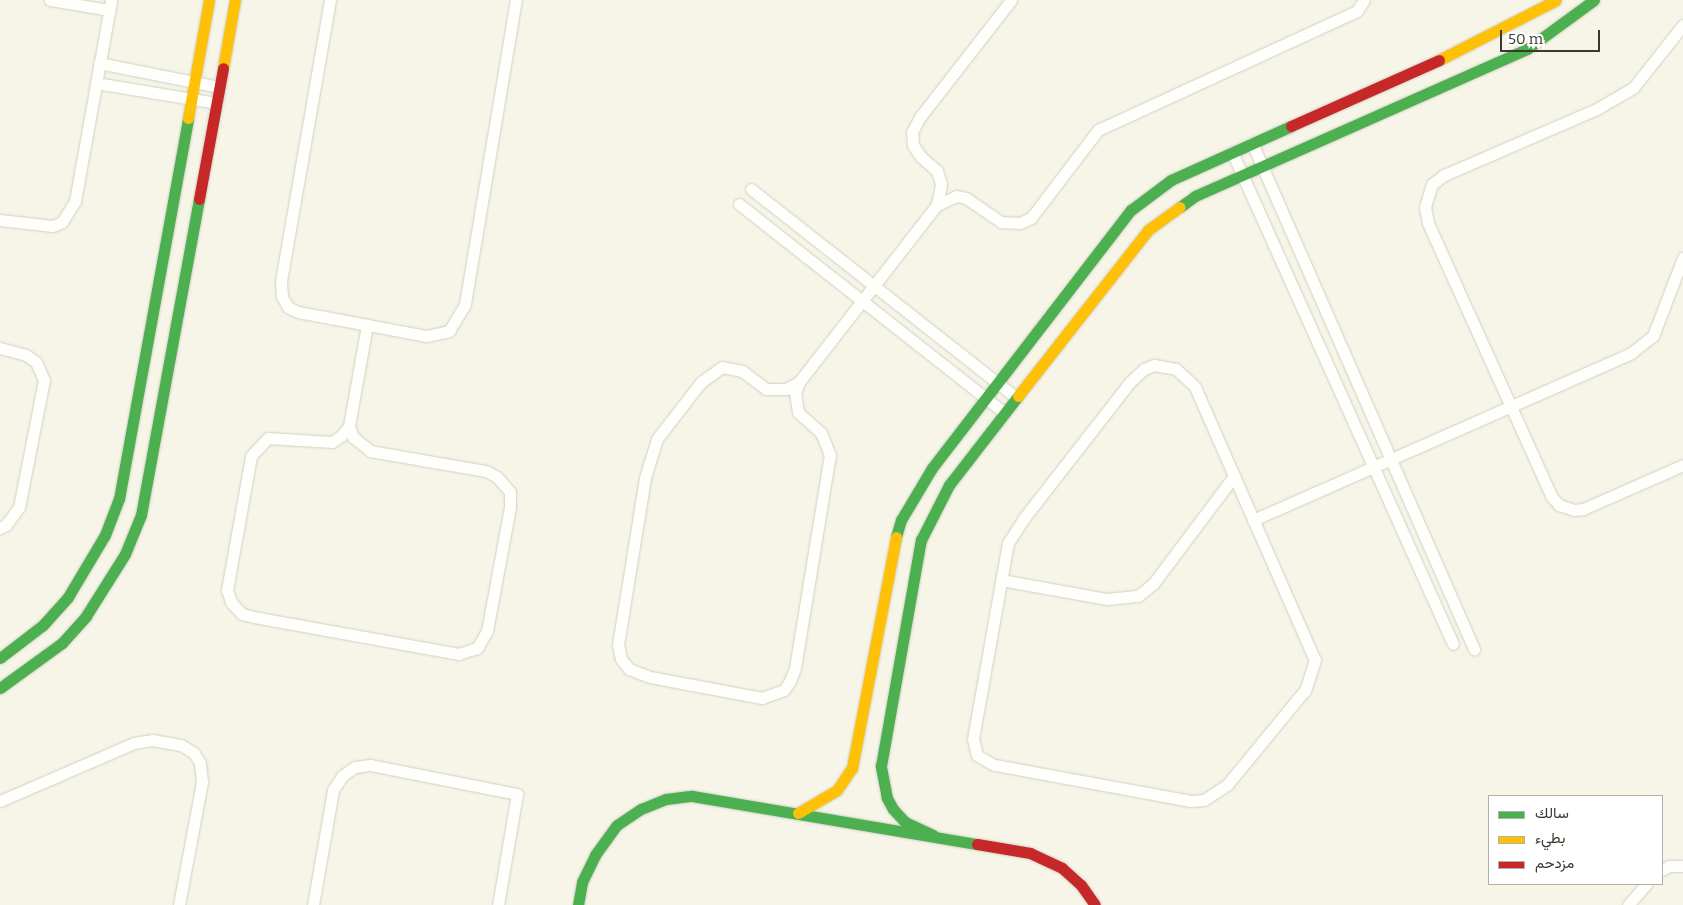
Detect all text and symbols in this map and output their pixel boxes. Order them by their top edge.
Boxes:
scale bar [1503,20,1603,52]
text: 50 m [1508,30,1543,48]
legend [1488,795,1663,885]
text: سالك [1535,804,1569,822]
text: بطيء [1535,829,1565,847]
text: مزدحم [1535,854,1574,872]

